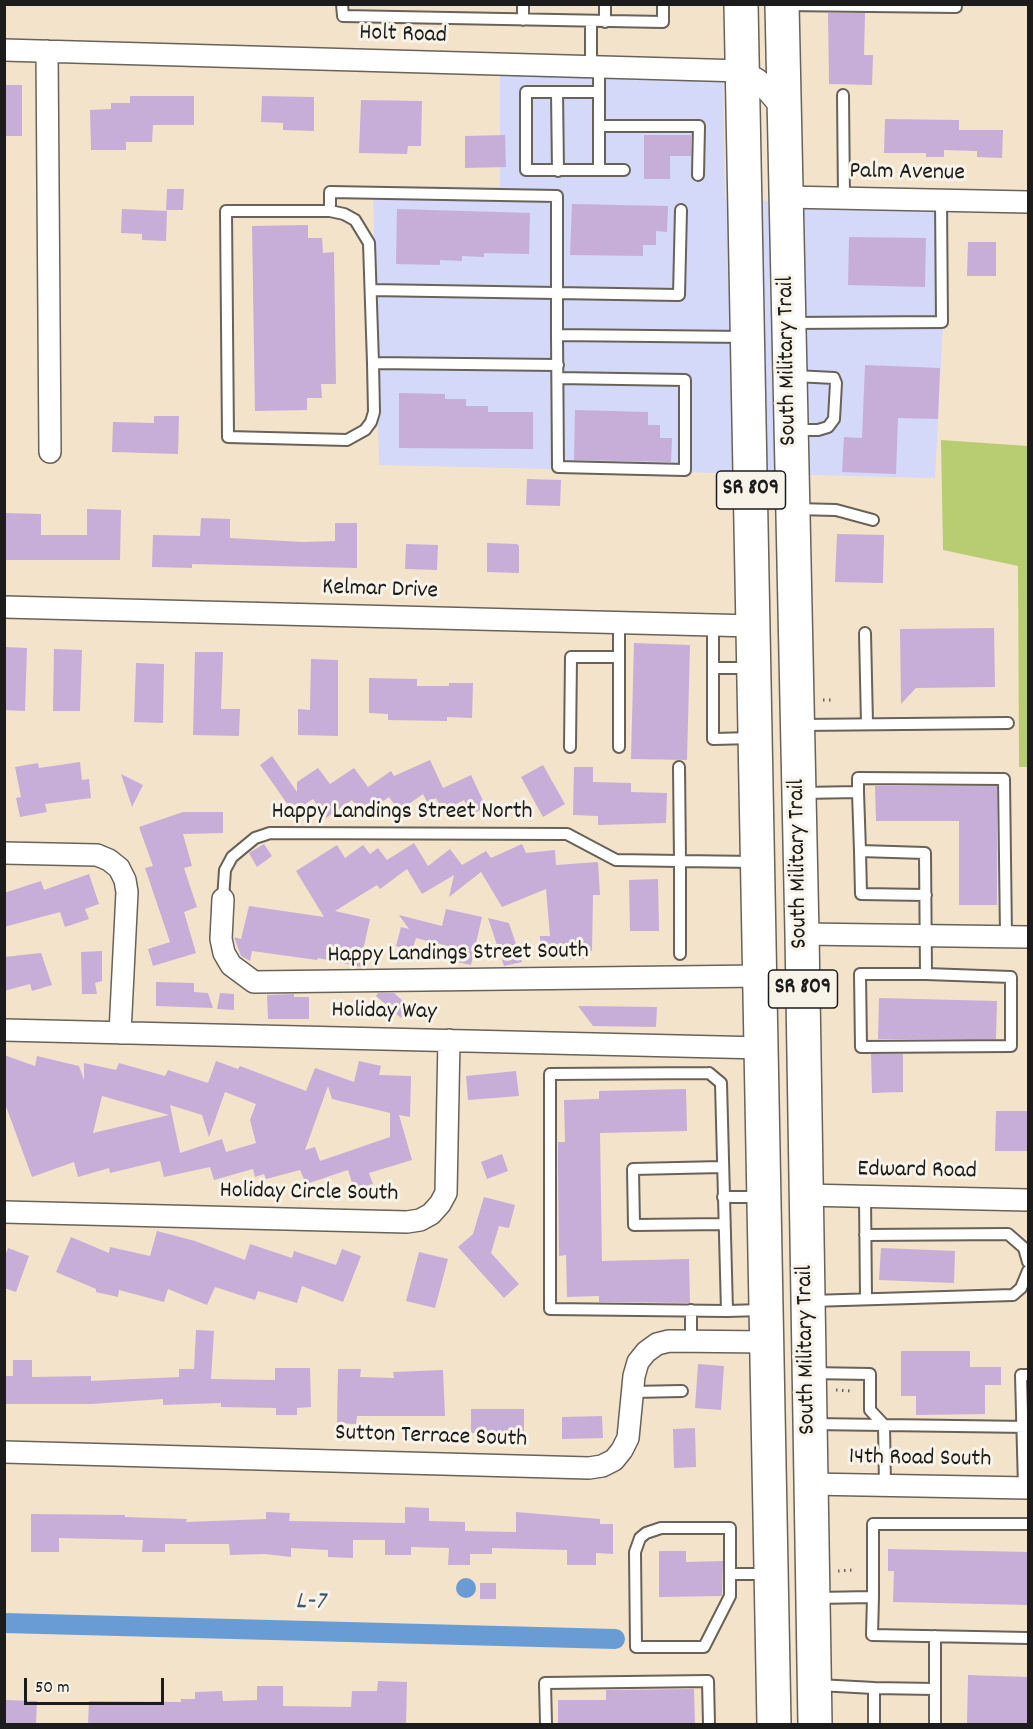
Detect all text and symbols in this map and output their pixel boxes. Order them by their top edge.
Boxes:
street label: Holt Road [359,20,447,52]
street label: Palm Avenue [849,159,965,189]
street label: South Military Trail [773,276,805,446]
road number: SR 809 [716,471,786,509]
street label: Kelmar Drive [322,575,438,607]
street label: South Military Trail [784,779,816,949]
street label: Happy Landings Street North [272,800,532,828]
street label: Happy Landings Street South [327,938,589,972]
road number: SR 809 [768,970,838,1008]
street label: Holiday Way [331,998,437,1028]
street label: Edward Road [857,1157,977,1187]
street label: Holiday Circle South [219,1178,399,1210]
street label: South Military Trail [792,1265,824,1435]
street label: Sutton Terrace South [334,1420,528,1456]
street label: 14th Road South [849,1444,991,1476]
water label: L-7 [295,1588,325,1620]
scale bar [27,1666,166,1704]
text: 50 m [35,1676,70,1701]

